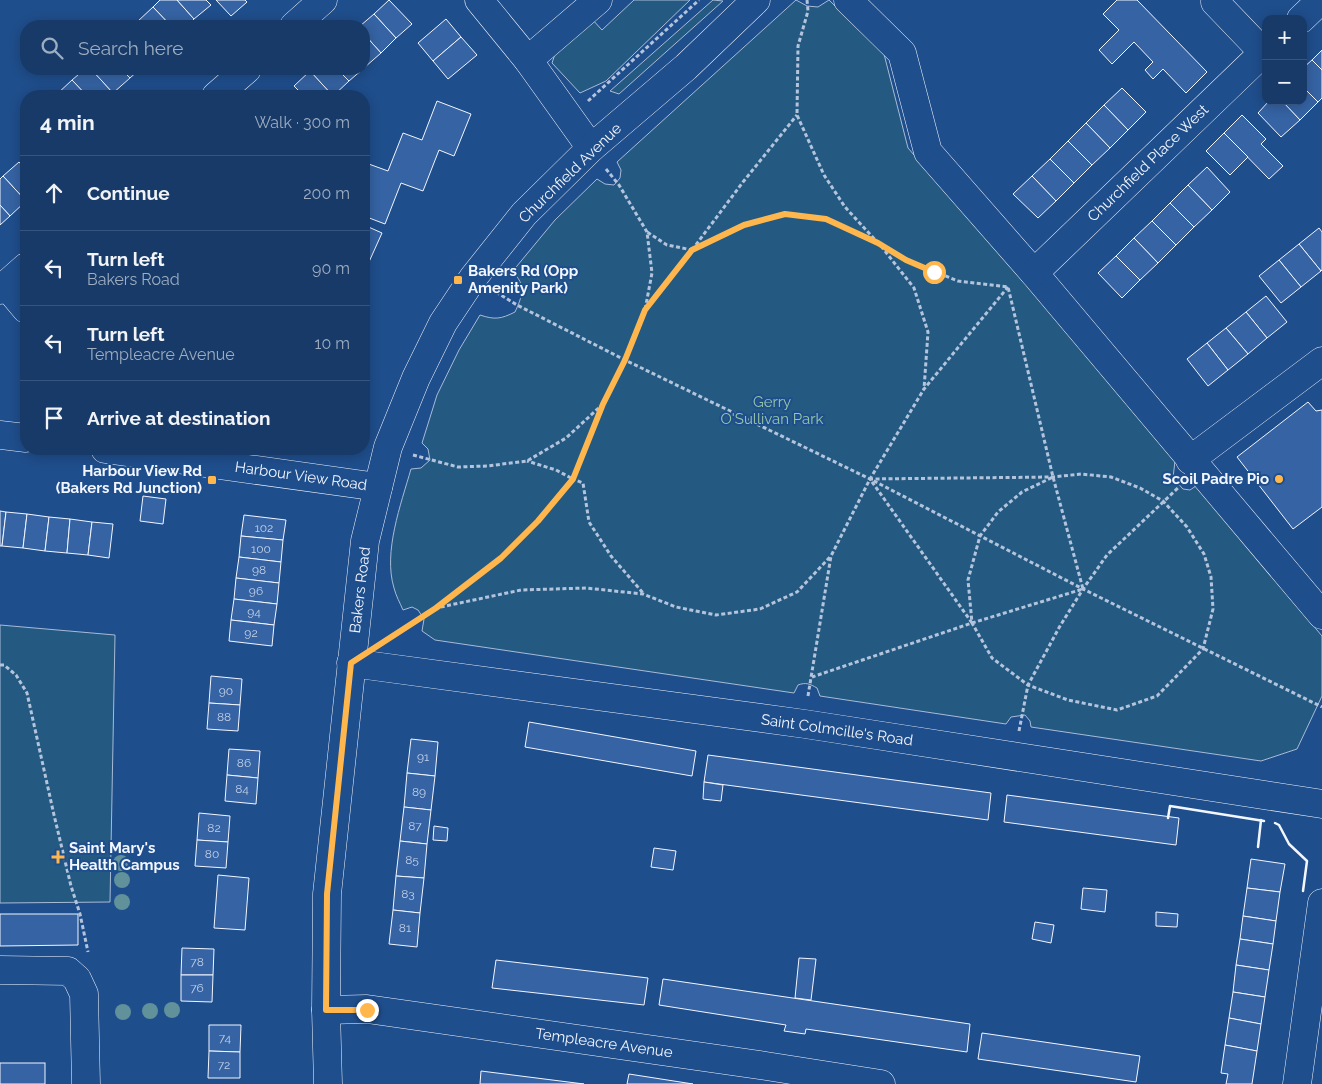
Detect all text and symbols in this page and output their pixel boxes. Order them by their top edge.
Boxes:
map controls [1262,15,1307,105]
button: + [1262,15,1307,60]
search box [20,20,370,75]
icon: search [38,34,66,62]
text: Search here [78,37,184,59]
button: − [1262,60,1307,105]
street label: Churchfield Place West [1084,101,1212,225]
text: 4 min [40,110,95,135]
text: Walk · 300 m [254,113,350,132]
street label: Churchfield Avenue [515,119,625,227]
icon: ahead [40,179,68,207]
text: Continue [87,182,170,204]
text: 200 m [303,184,350,203]
text: Turn left [87,248,164,270]
icon: left [40,254,68,282]
text: 90 m [312,259,350,278]
route start [923,261,946,284]
place label: Bakers Rd (Opp Amenity Park) [468,262,579,297]
text: Bakers Road [87,270,180,289]
marker: Bakers Rd (Opp Amenity Park) [452,274,464,286]
text: Turn left [87,323,164,345]
icon: left [40,329,68,357]
text: 10 m [315,334,350,353]
text: Templeacre Avenue [87,345,235,364]
park label: Gerry O'Sullivan Park [721,393,823,428]
icon: arrive [40,404,68,432]
text: Arrive at destination [87,407,271,429]
street label: Harbour View Road [234,458,368,494]
place label: Harbour View Rd (Bakers Rd Junction) [56,462,202,497]
place label: Scoil Padre Pio [1162,470,1269,488]
marker: Scoil Padre Pio [1273,473,1285,485]
marker: Harbour View Rd (Bakers Rd Junction) [206,474,218,486]
house number: 102 [255,521,273,535]
house number: 100 [251,542,271,556]
street label: Bakers Road [346,546,374,634]
house number: 98 [252,563,266,577]
house number: 96 [249,584,263,598]
house number: 94 [247,605,261,619]
house number: 92 [244,626,258,640]
house number: 90 [219,684,233,698]
house number: 88 [217,710,231,724]
street label: Saint Colmcille's Road [760,710,914,750]
house number: 91 [417,750,429,764]
house number: 86 [237,756,251,770]
house number: 84 [235,782,249,796]
house number: 89 [412,785,426,799]
house number: 87 [408,819,422,833]
house number: 82 [207,821,221,835]
place label: Saint Mary's Health Campus [69,839,180,874]
house number: 80 [205,847,219,861]
marker: Saint Mary's Health Campus [51,850,65,864]
house number: 85 [405,853,419,867]
house number: 83 [401,887,415,901]
house number: 81 [399,921,411,935]
house number: 78 [190,955,204,969]
house number: 76 [190,981,204,995]
route end [356,999,379,1022]
street label: Templeacre Avenue [534,1024,674,1062]
house number: 74 [219,1031,232,1045]
house number: 72 [218,1058,230,1072]

